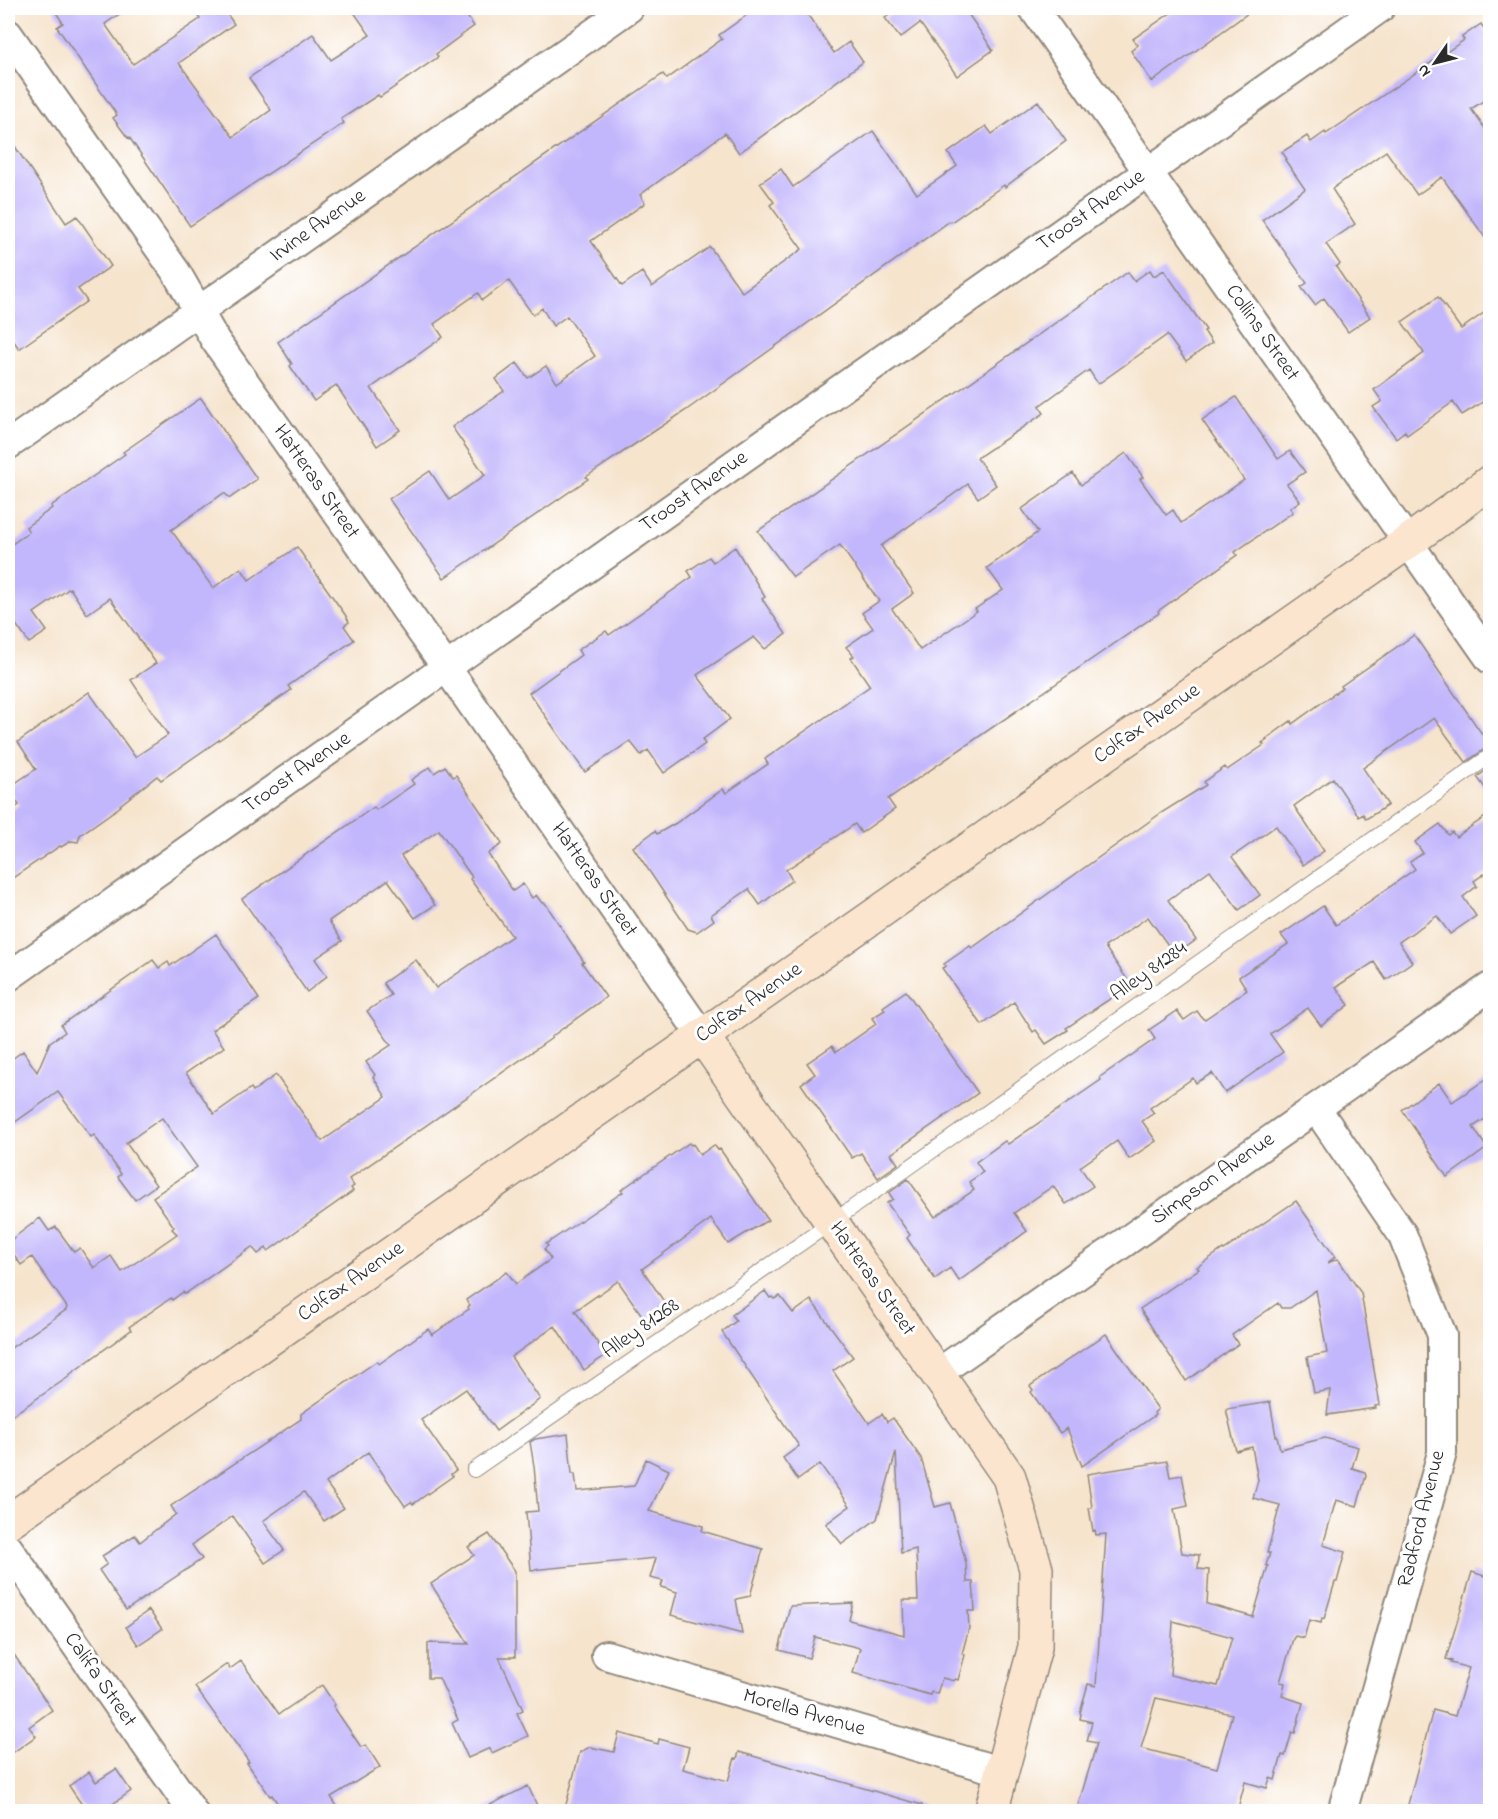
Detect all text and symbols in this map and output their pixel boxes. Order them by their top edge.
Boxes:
north arrow [1405,33,1465,93]
text: N [1411,59,1437,82]
street label: Troost Avenue [1031,162,1152,259]
street label: Irvine Avenue [264,182,373,270]
street label: Collins Street [1218,279,1306,387]
street label: Hatteras Street [265,419,367,545]
street label: Troost Avenue [634,443,755,540]
street label: Colfax Avenue [1088,676,1207,772]
street label: Troost Avenue [237,724,358,821]
street label: Hatteras Street [543,817,645,943]
street label: Alley 81284 [1104,934,1195,1011]
street label: Colfax Avenue [690,955,809,1051]
street label: Simpson Avenue [1145,1125,1281,1233]
street label: Hatteras Street [821,1216,923,1342]
street label: Colfax Avenue [292,1234,411,1330]
street label: Alley 81268 [596,1291,687,1368]
street label: Radford Avenue [1390,1447,1454,1591]
street label: Califa Street [56,1627,144,1733]
street label: Morella Avenue [739,1681,869,1745]

